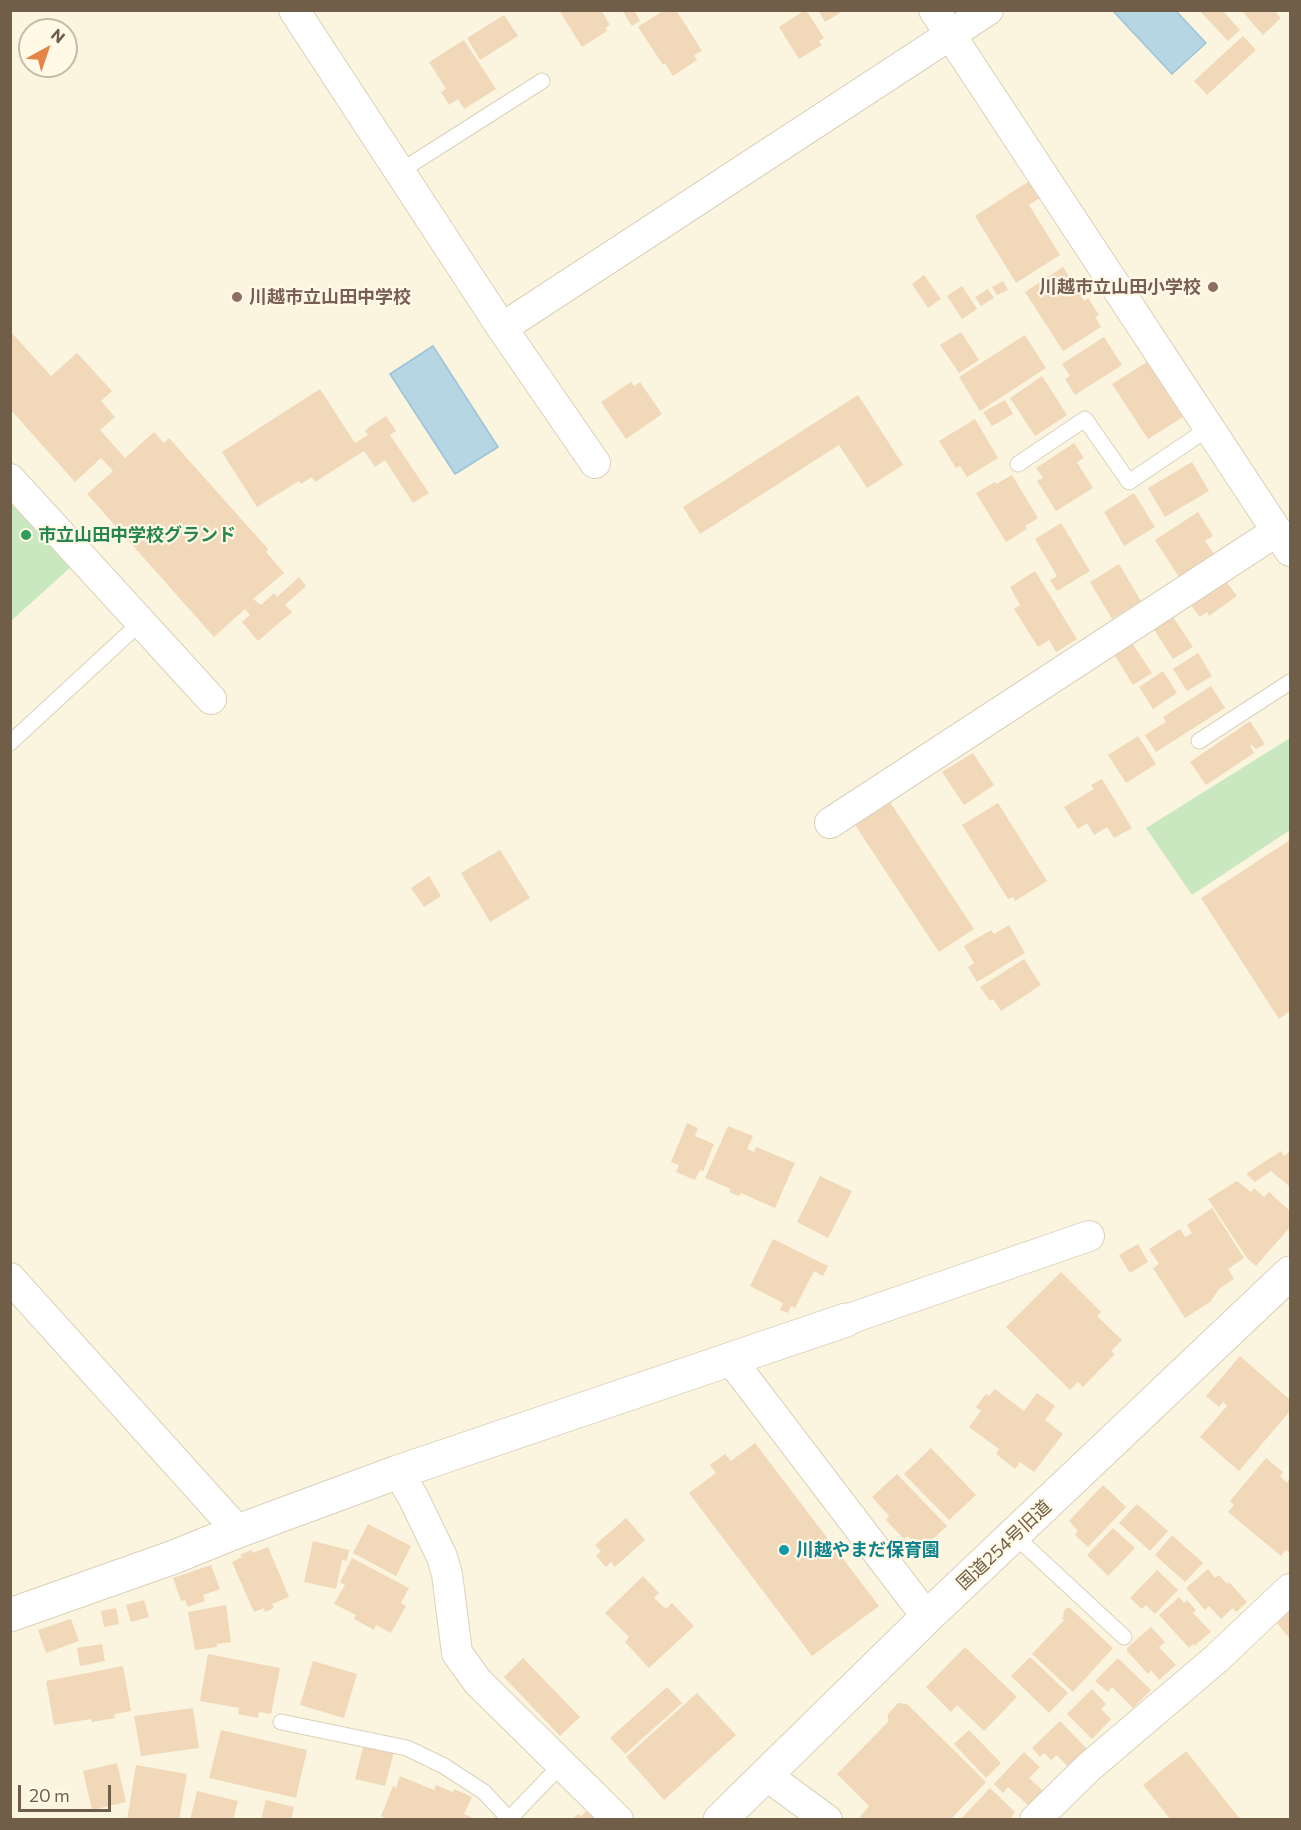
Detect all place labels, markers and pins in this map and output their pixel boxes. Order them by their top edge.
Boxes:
place label: 川越市立山田小学校 [1039,276,1201,298]
marker: 川越市立山田小学校 [1206,280,1220,294]
place label: 川越市立山田中学校 [249,286,411,308]
marker: 川越市立山田中学校 [230,290,244,304]
place label: 市立山田中学校グランド [38,524,236,546]
marker: 市立山田中学校グランド [19,528,33,542]
place label: 川越やまだ保育園 [796,1539,940,1561]
marker: 川越やまだ保育園 [777,1543,791,1557]

